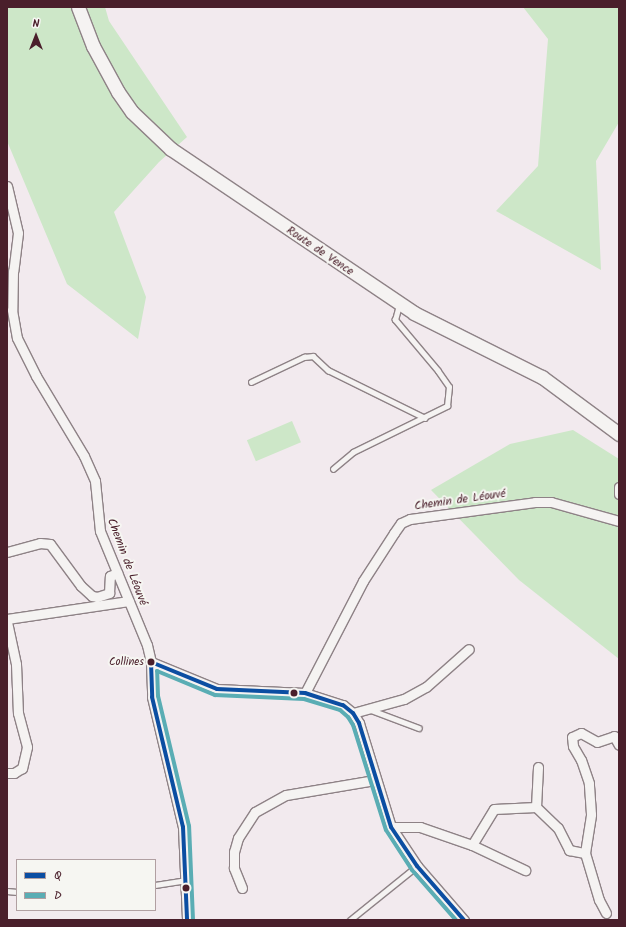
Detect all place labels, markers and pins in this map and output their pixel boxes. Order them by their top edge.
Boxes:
place label: Collines [109,655,144,669]
marker: Collines [146,657,156,667]
unlabelled marker [289,688,299,698]
unlabelled marker [181,883,191,893]

